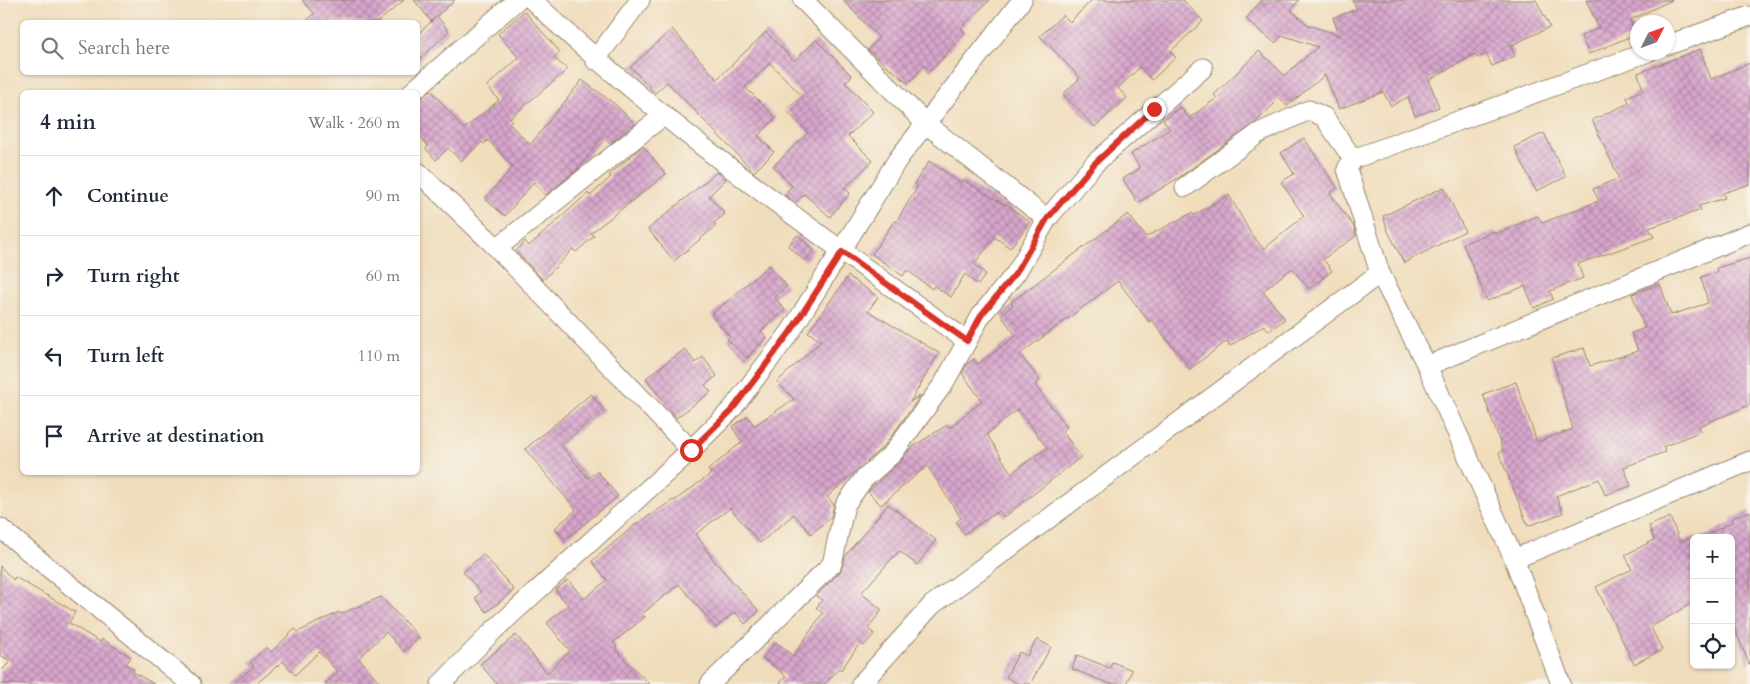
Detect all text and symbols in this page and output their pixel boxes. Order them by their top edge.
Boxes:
north arrow [1630,15,1675,60]
search box [20,20,420,75]
icon: search [38,34,66,62]
text: Search here [78,35,170,61]
route end [1143,98,1166,121]
text: 4 min [40,108,96,137]
text: Walk · 260 m [308,112,400,134]
icon: ahead [40,182,68,210]
text: Continue [87,183,169,209]
text: 90 m [366,185,400,207]
icon: right [40,262,68,290]
text: Turn right [87,263,179,289]
text: 60 m [366,265,400,287]
icon: left [40,342,68,370]
text: Turn left [87,343,164,369]
text: 110 m [358,345,400,367]
icon: arrive [40,422,68,450]
text: Arrive at destination [87,423,264,449]
route start [680,439,703,462]
map controls [1690,534,1735,669]
button: + [1690,534,1735,579]
button: − [1690,579,1735,624]
button: locate [1690,624,1735,669]

